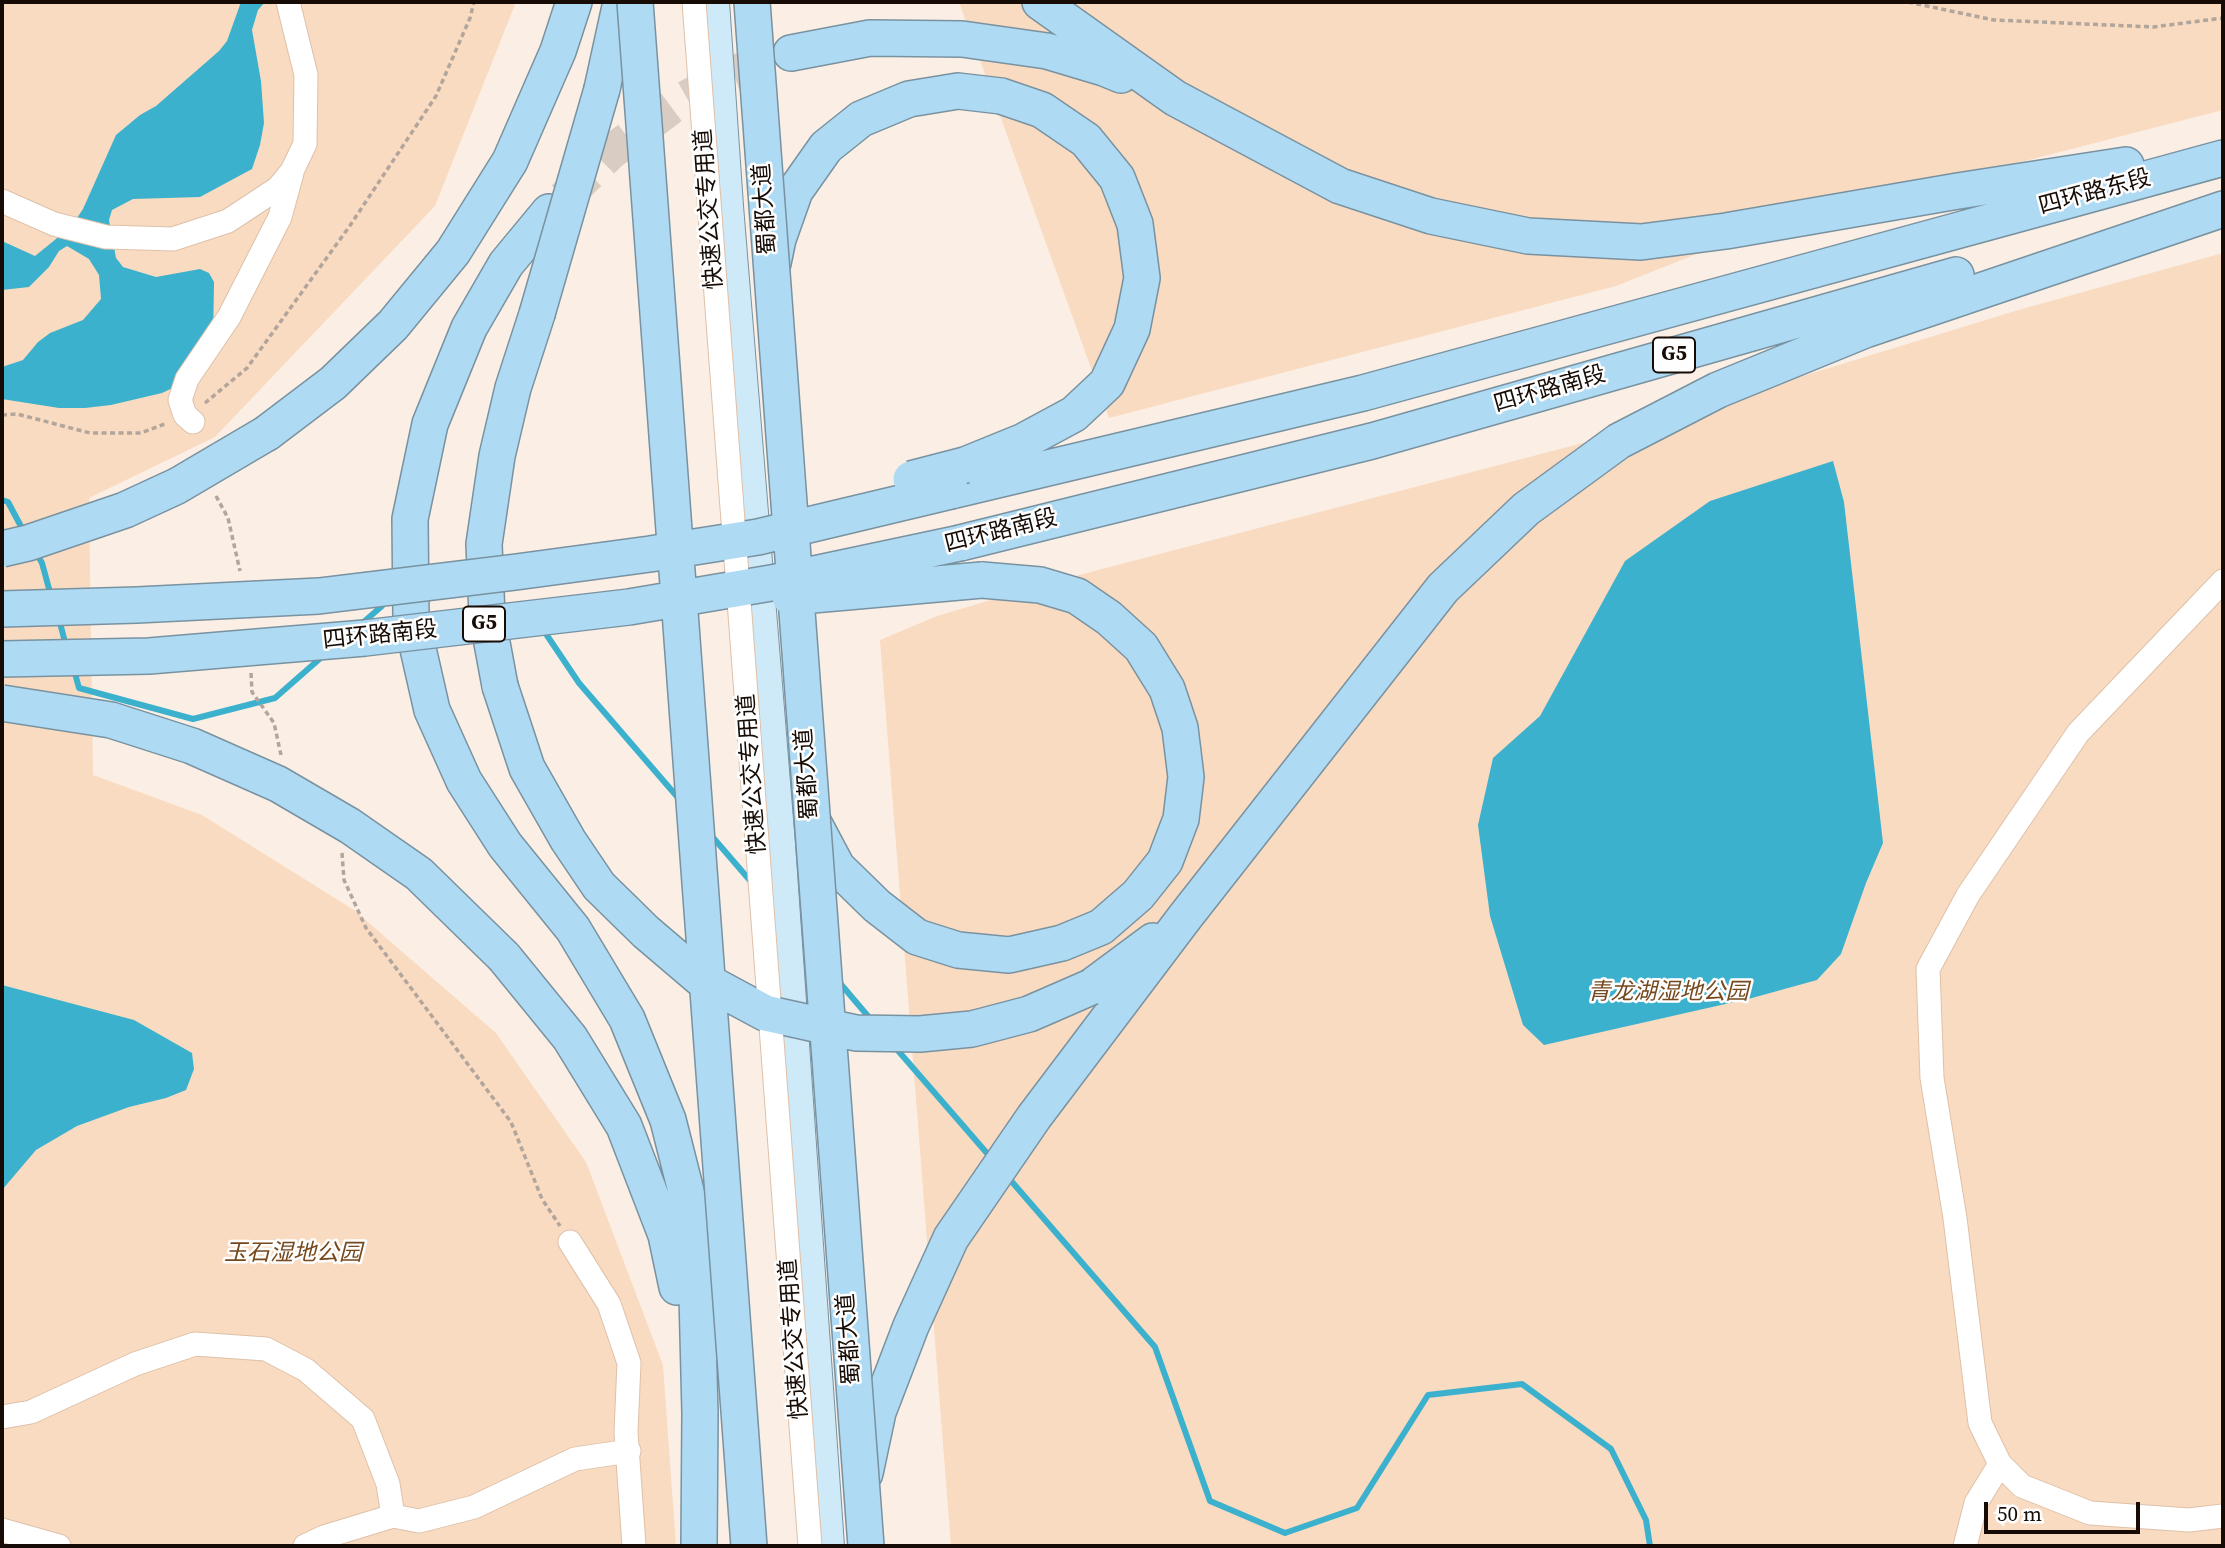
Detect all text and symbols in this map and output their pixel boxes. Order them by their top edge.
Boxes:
street label: 快速公交专用道 [691,128,729,290]
street label: 蜀都大道 [749,162,783,256]
street label: 四环路东段 [2036,165,2154,221]
road number: G5 [1653,338,1695,372]
street label: 四环路南段 [1491,361,1609,419]
street label: 四环路南段 [942,505,1060,559]
road number: G5 [463,606,505,642]
street label: 四环路南段 [321,616,439,656]
street label: 快速公交专用道 [734,693,772,855]
street label: 蜀都大道 [791,727,825,821]
park label: 青龙湖湿地公园 [1588,979,1748,1007]
park label: 玉石湿地公园 [224,1240,362,1268]
street label: 快速公交专用道 [776,1258,814,1420]
street label: 蜀都大道 [833,1292,867,1386]
scale bar [1987,1488,2143,1532]
text: 50 m [1997,1499,2042,1528]

